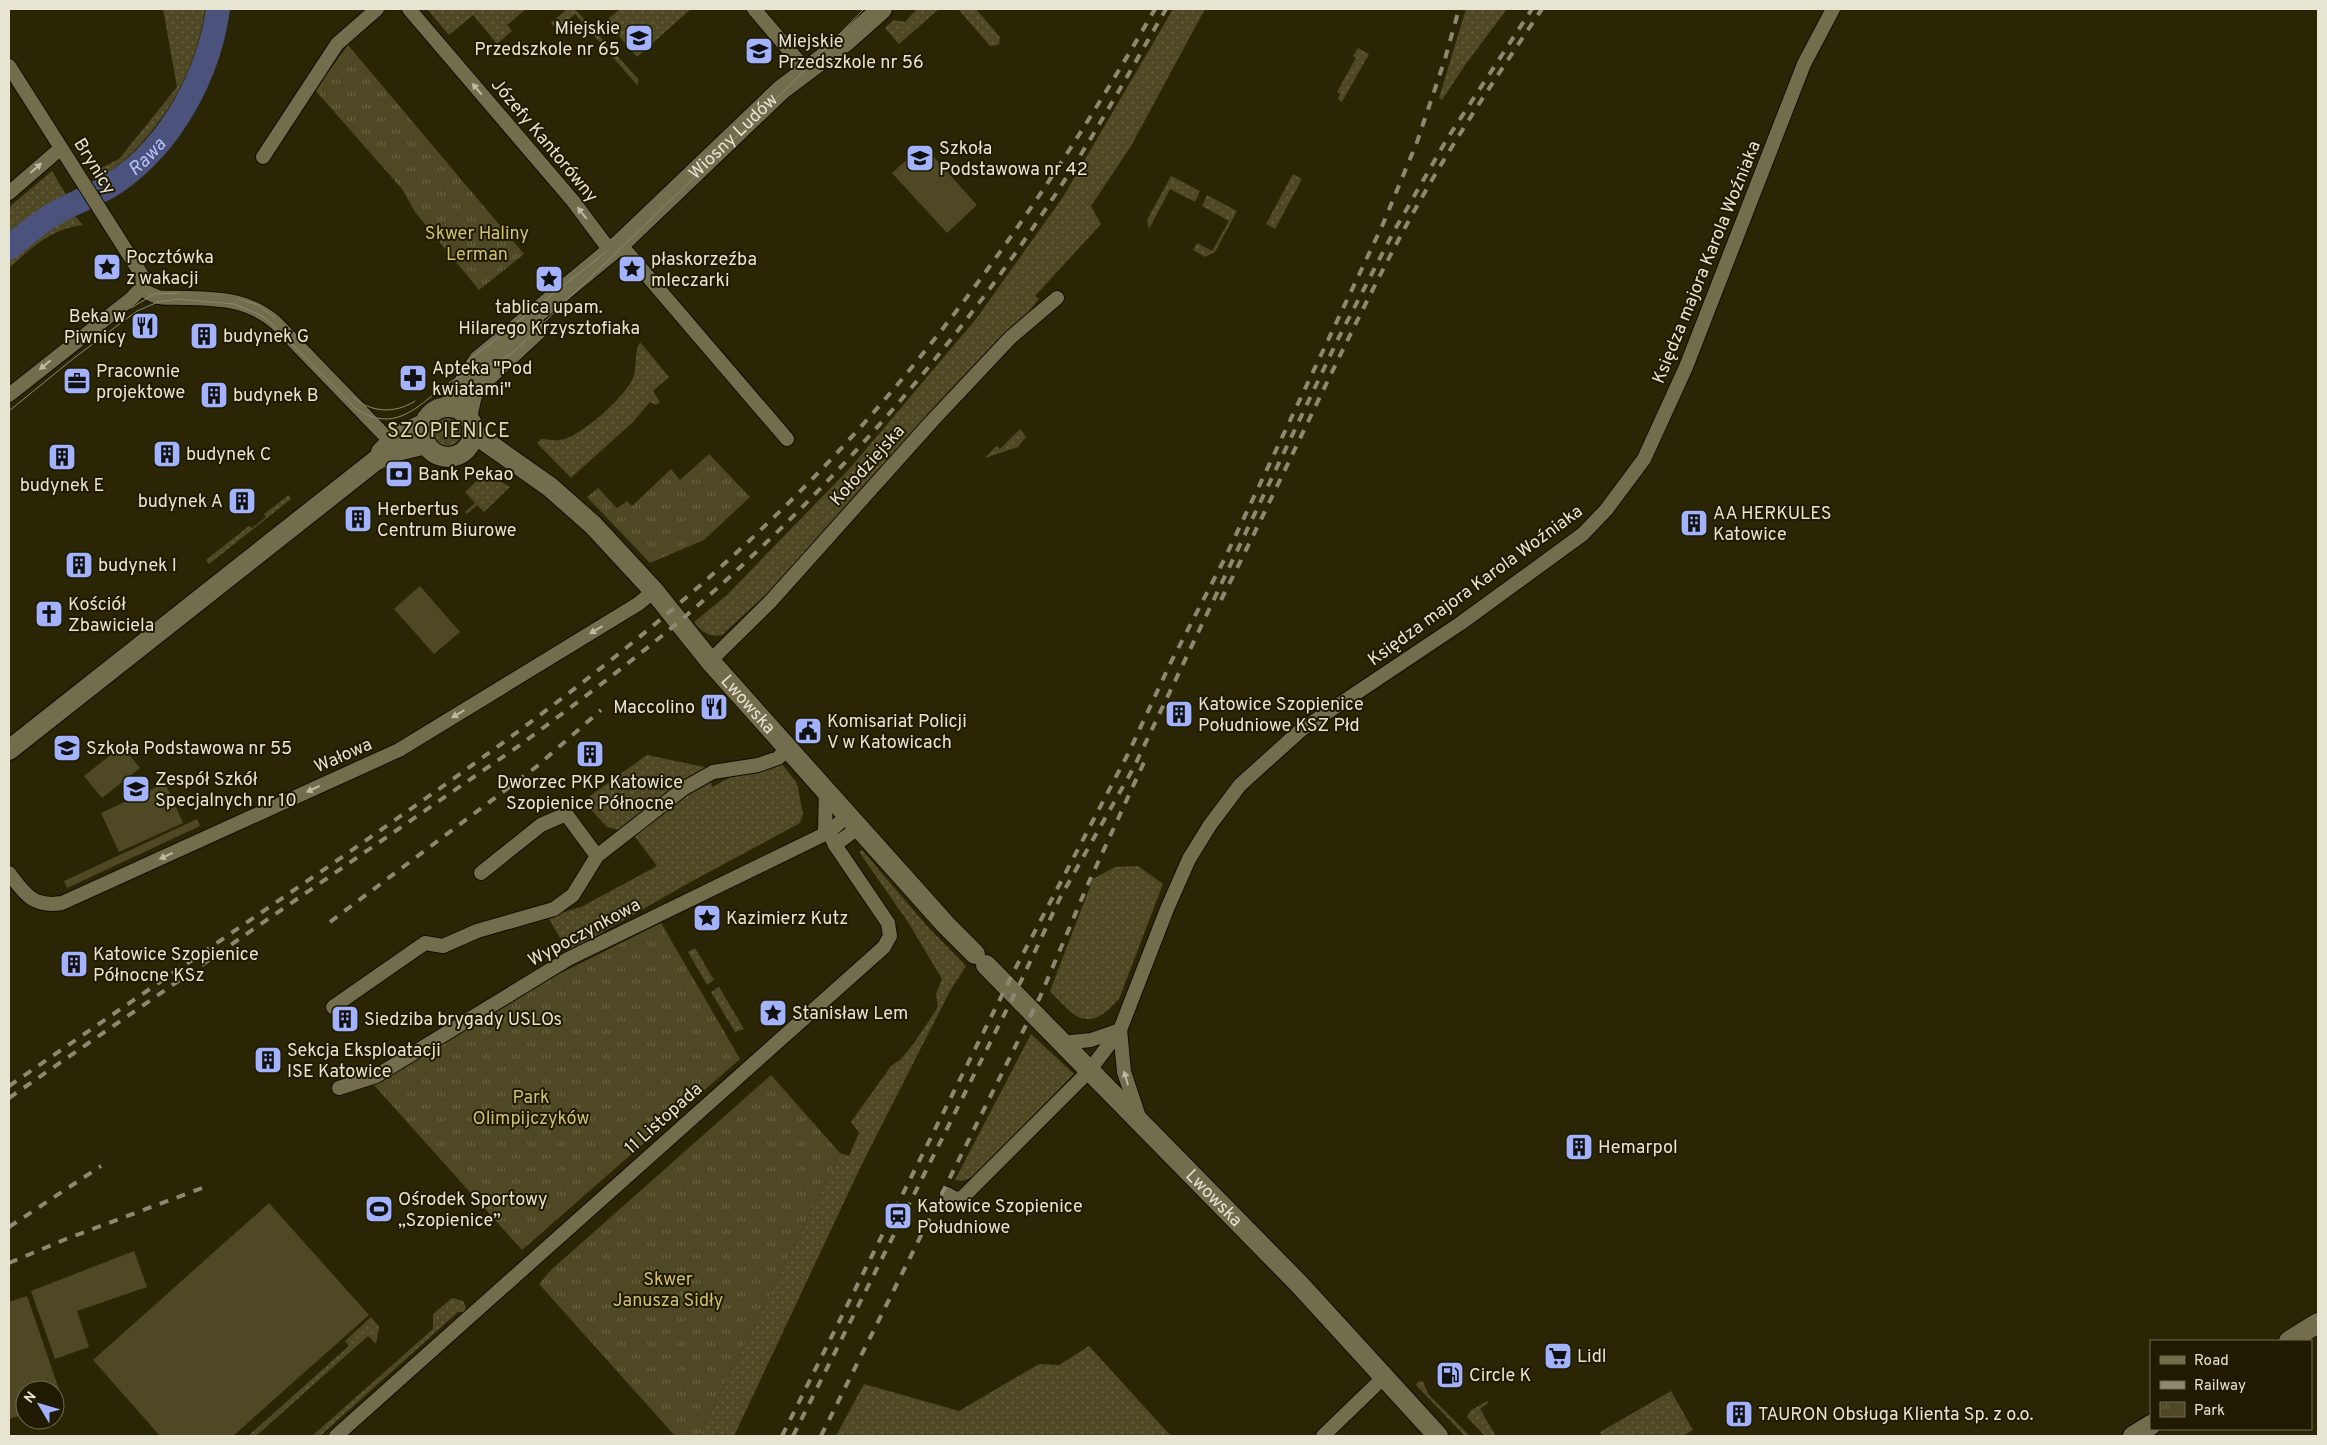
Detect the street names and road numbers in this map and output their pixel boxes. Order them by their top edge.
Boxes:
street label: Józefy Kantorówny [485,74,602,208]
street label: Wiosny Ludów [684,89,783,185]
street label: Brynicy [68,134,120,199]
street label: Księdza majora Karola Woźniaka [1648,138,1767,387]
street label: Kołodziejska [826,421,911,511]
street label: Księdza majora Karola Woźniaka [1364,500,1588,672]
street label: Lwowska [715,671,780,740]
street label: Wałowa [311,733,376,779]
street label: Wypoczynkowa [525,894,645,973]
street label: 11 Listopada [620,1078,708,1160]
street label: Lwowska [1180,1165,1247,1232]

